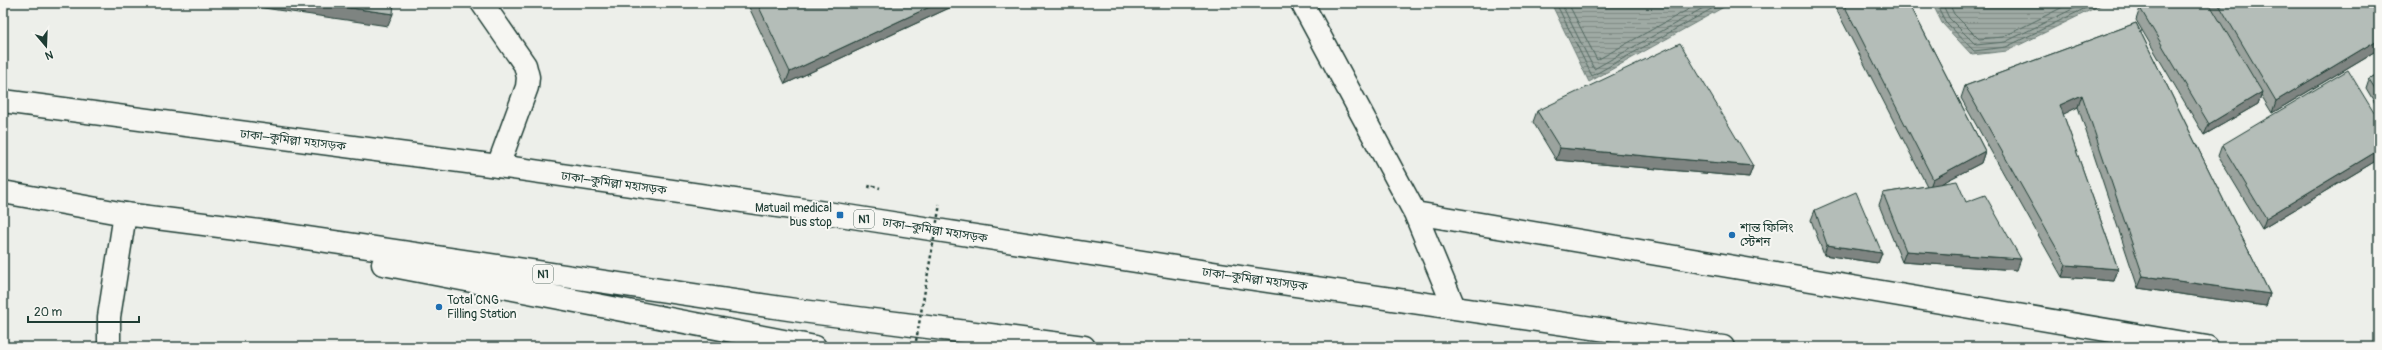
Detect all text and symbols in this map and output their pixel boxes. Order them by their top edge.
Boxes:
north arrow [26,26,66,66]
text: N [43,48,55,63]
street label: ঢাকা–কুমিল্লা মহাসড়ক [238,125,347,154]
street label: ঢাকা–কুমিল্লা মহাসড়ক [559,168,668,198]
place label: Matuail medical bus stop [755,201,832,230]
marker: Matuail medical bus stop [835,210,845,220]
road number: N1 [854,210,874,228]
street label: ঢাকা–কুমিল্লা মহাসড়ক [880,214,989,246]
place label: শান্ত ফিলিং স্টেশন [1739,220,1794,250]
marker: শান্ত ফিলিং স্টেশন [1727,230,1737,240]
street label: ঢাকা–কুমিল্লা মহাসড়ক [1200,264,1309,294]
road number: N1 [533,265,553,283]
place label: Total CNG Filling Station [447,293,517,322]
scale bar [28,298,139,324]
marker: Total CNG Filling Station [434,302,444,312]
text: 20 m [34,305,63,320]

